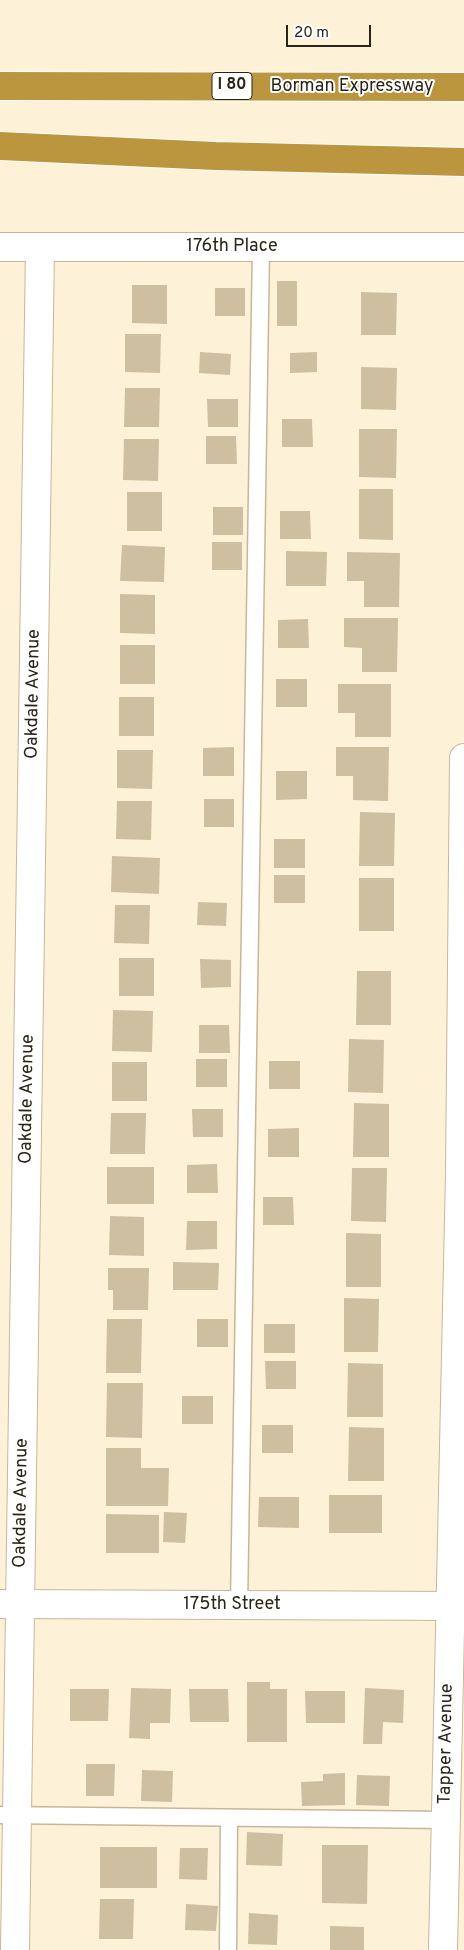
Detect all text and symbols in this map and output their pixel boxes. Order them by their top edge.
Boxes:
scale bar [289,15,374,47]
text: 20 m [294,24,329,43]
road number: I 80 [212,72,252,100]
street label: Borman Expressway [271,76,433,98]
street label: 176th Place [186,236,278,258]
street label: Oakdale Avenue [22,629,46,759]
street label: Oakdale Avenue [16,1034,40,1164]
street label: Oakdale Avenue [10,1438,34,1568]
street label: 175th Street [183,1594,281,1616]
street label: Tapper Avenue [435,1683,459,1805]

